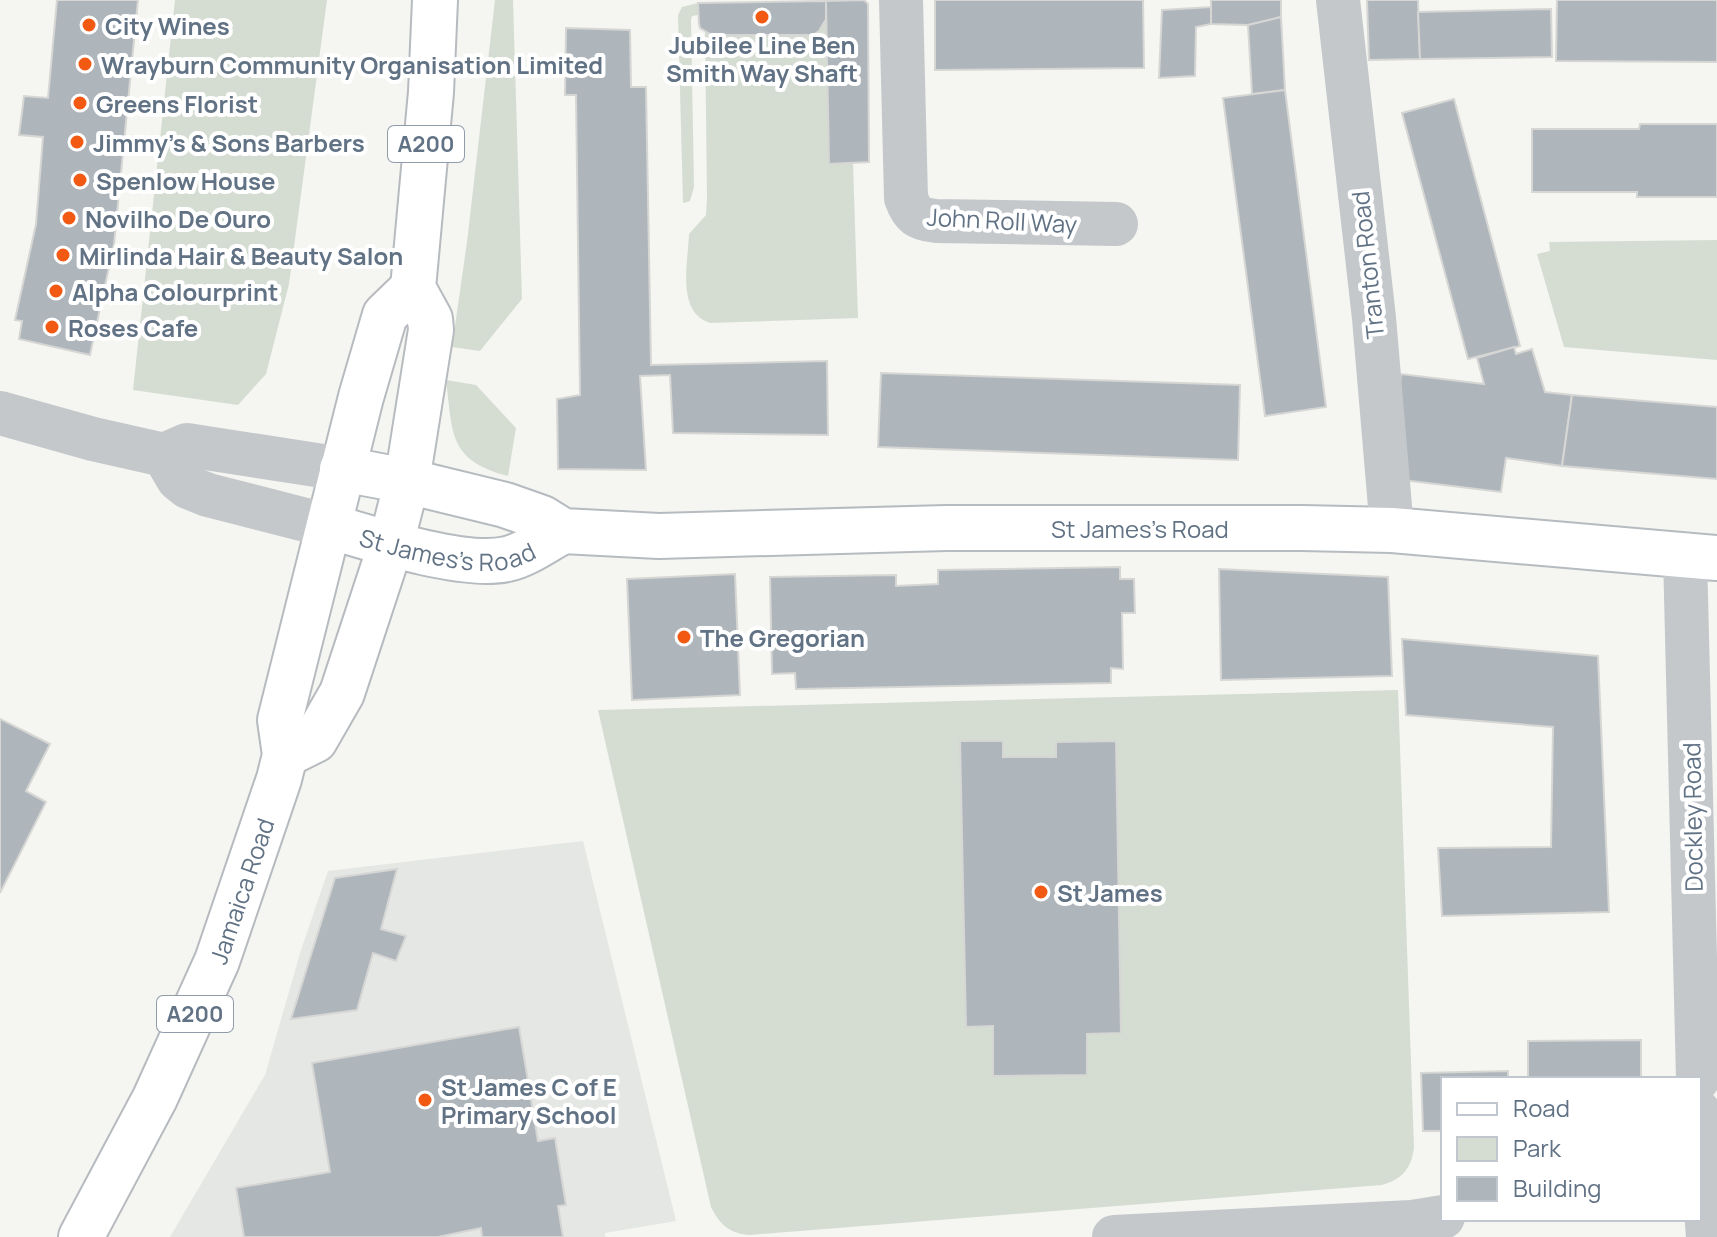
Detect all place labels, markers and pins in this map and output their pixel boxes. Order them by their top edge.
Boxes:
marker: Jubilee Line Ben Smith Way Shaft [753,8,771,26]
place label: City Wines [105,9,230,42]
marker: City Wines [80,16,98,34]
place label: Jubilee Line Ben Smith Way Shaft [666,28,858,89]
place label: Wrayburn Community Organisation Limited [101,48,603,81]
marker: Wrayburn Community Organisation Limited [76,55,94,73]
place label: Greens Florist [96,87,258,120]
marker: Greens Florist [71,94,89,112]
place label: Jimmy's & Sons Barbers [93,126,365,159]
marker: Jimmy's & Sons Barbers [68,133,86,151]
place label: Spenlow House [96,164,275,197]
marker: Spenlow House [71,171,89,189]
place label: Novilho De Ouro [85,202,271,235]
marker: Novilho De Ouro [60,209,78,227]
place label: Mirlinda Hair & Beauty Salon [79,239,403,272]
marker: Mirlinda Hair & Beauty Salon [54,246,72,264]
place label: Alpha Colourprint [72,275,278,308]
marker: Alpha Colourprint [47,282,65,300]
place label: Roses Cafe [68,311,198,344]
marker: Roses Cafe [43,318,61,336]
place label: The Gregorian [700,621,865,654]
marker: The Gregorian [675,628,693,646]
place label: St James [1057,876,1163,909]
marker: St James [1032,883,1050,901]
place label: St James C of E Primary School [441,1070,617,1131]
marker: St James C of E Primary School [416,1091,434,1109]

